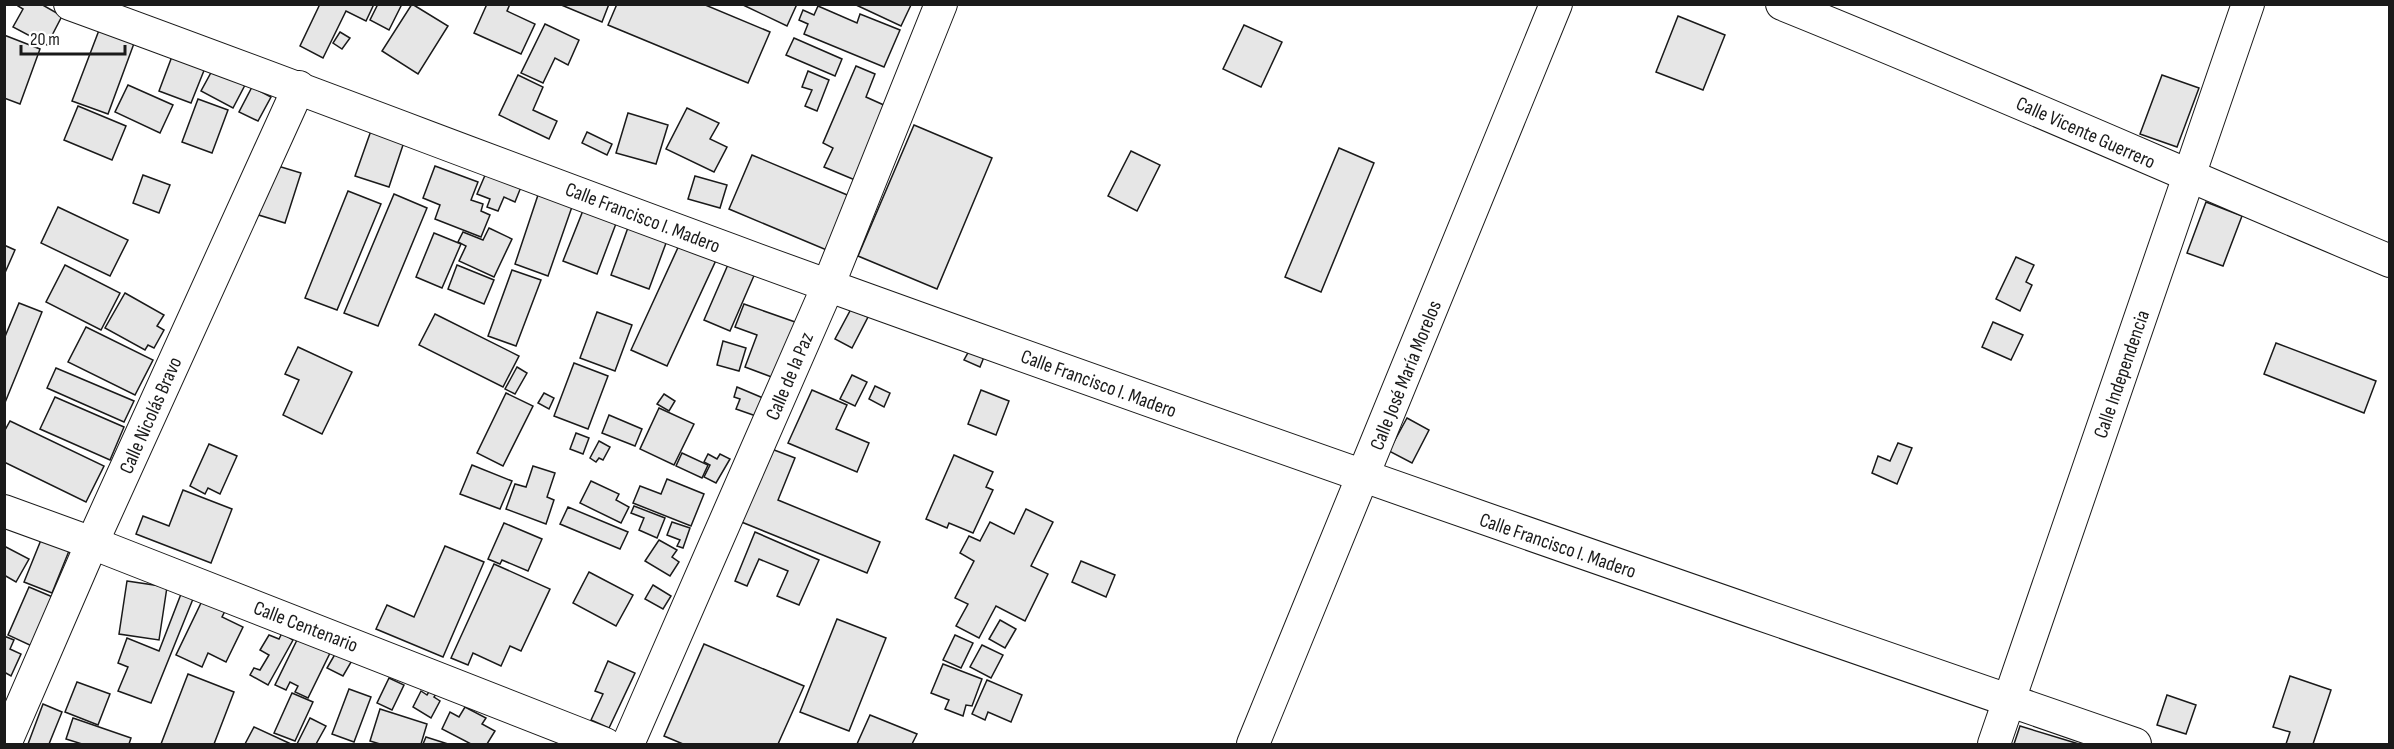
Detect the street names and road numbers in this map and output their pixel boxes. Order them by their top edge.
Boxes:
street label: Calle Vicente Guerrero [2012,92,2159,174]
street label: Calle Francisco I. Madero [562,177,723,259]
street label: Calle José María Morelos [1365,297,1447,454]
street label: Calle Independencia [2089,307,2155,442]
street label: Calle de la Paz [761,329,819,424]
street label: Calle Francisco I. Madero [1018,345,1180,423]
street label: Calle Nicolás Bravo [114,353,187,478]
street label: Calle Francisco I. Madero [1476,508,1639,584]
street label: Calle Centenario [250,596,361,658]

